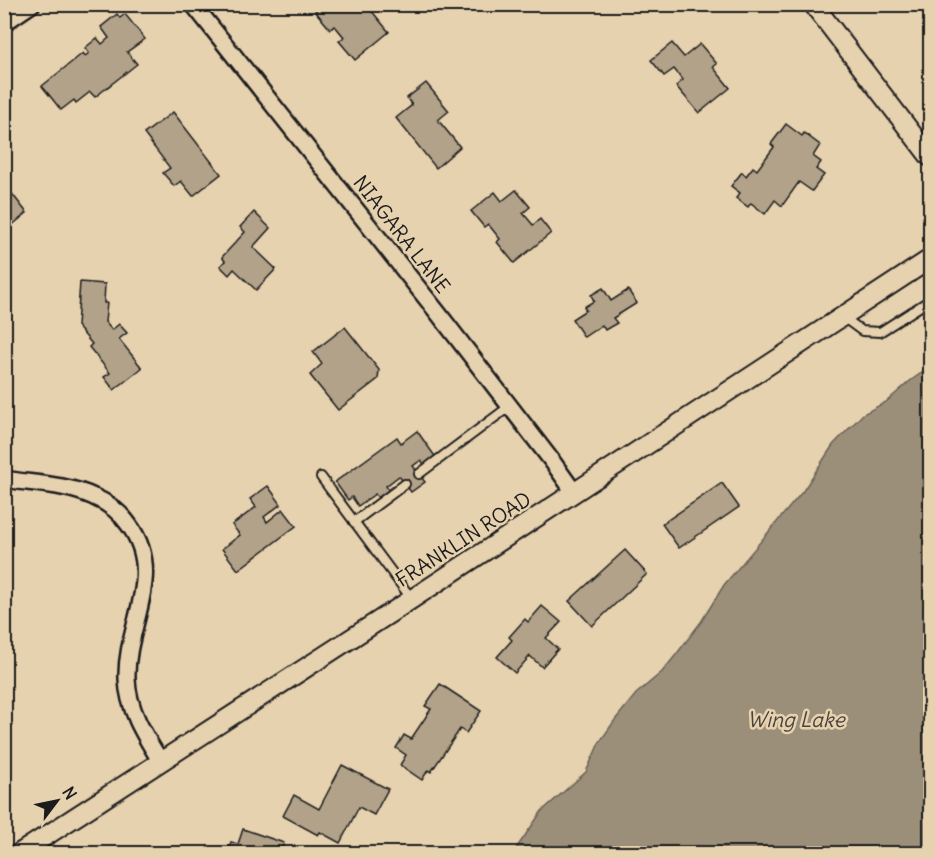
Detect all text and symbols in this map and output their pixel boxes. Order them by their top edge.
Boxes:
street label: NIAGARA LANE [348,170,456,298]
street label: FRANKLIN ROAD [391,486,535,592]
water label: Wing Lake [747,706,847,733]
north arrow [27,771,87,831]
text: N [58,783,81,803]

